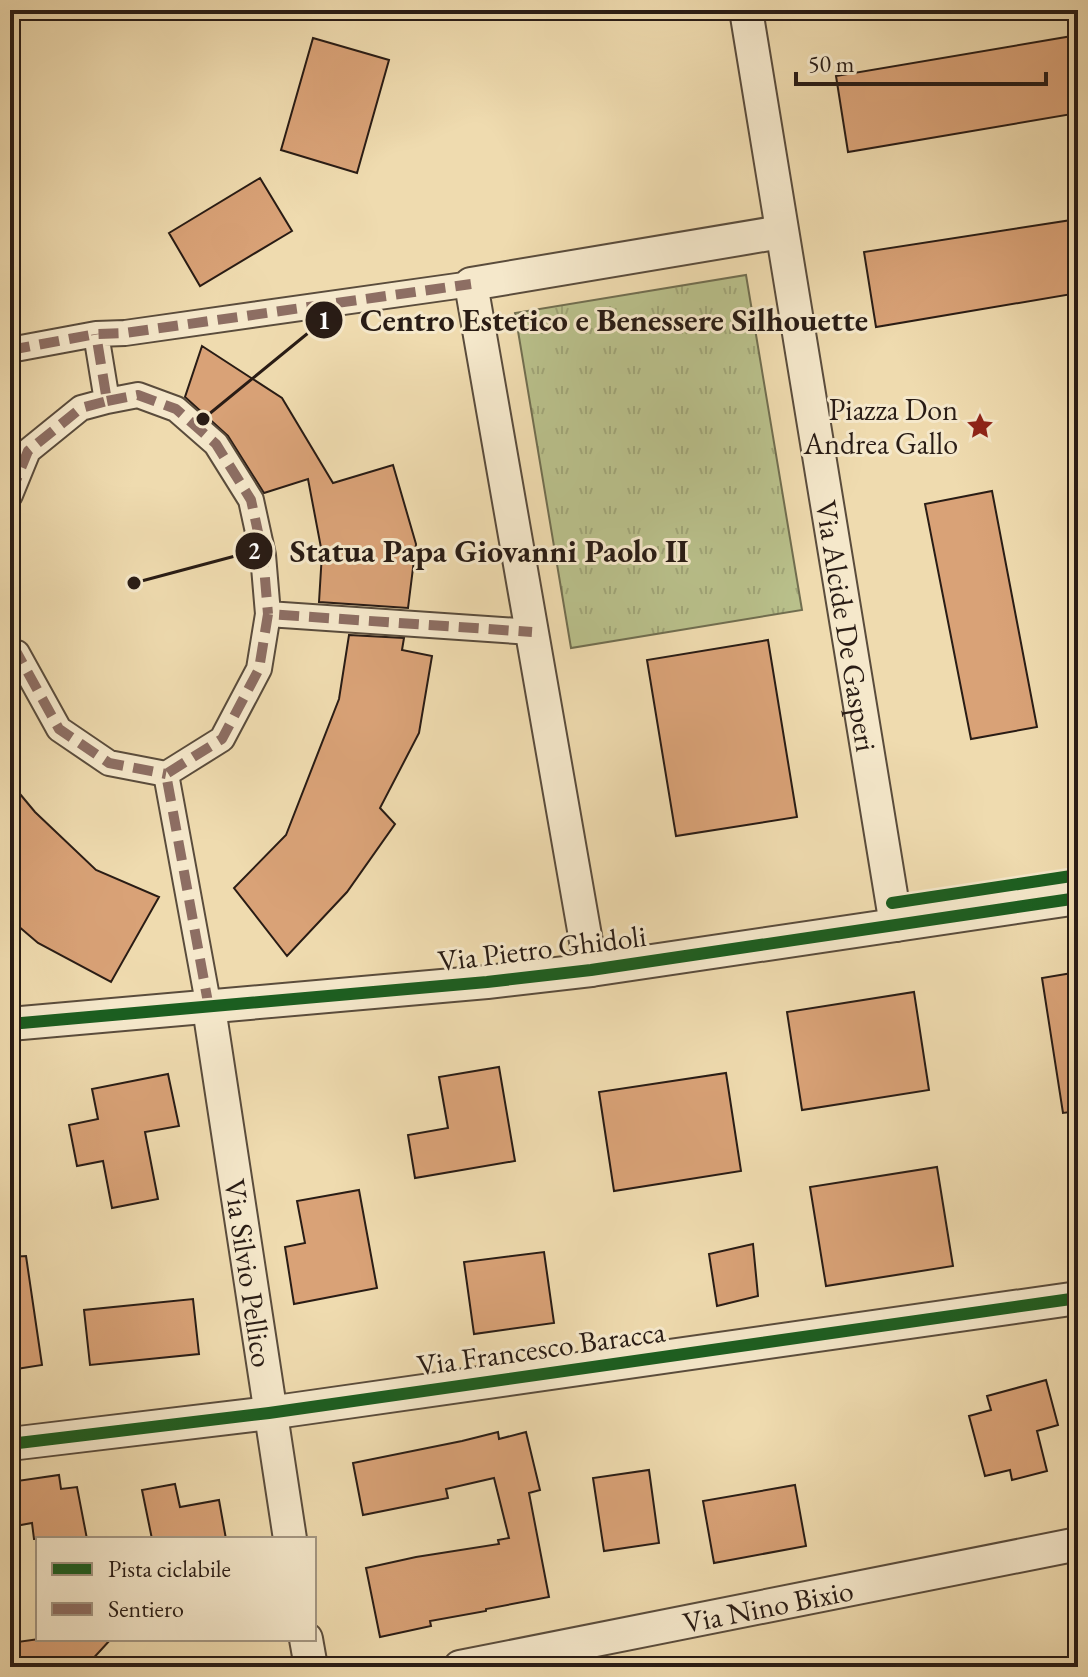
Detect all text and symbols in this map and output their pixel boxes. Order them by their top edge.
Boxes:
scale bar [796,36,1046,86]
text: 50 m [808,48,855,79]
callout: Centro Estetico e Benessere Silhouette [304,292,884,348]
text: Centro Estetico e Benessere Silhouette [360,299,868,341]
text: 1 [318,305,330,336]
place label: Piazza Don Andrea Gallo [802,390,958,463]
place icon: Piazza Don Andrea Gallo [965,411,995,441]
street label: Via Alcide De Gasperi [807,497,887,754]
callout: Statua Papa Giovanni Paolo II [234,523,704,579]
text: Statua Papa Giovanni Paolo II [290,530,689,572]
text: 2 [248,535,261,566]
street label: Via Pietro Ghidoli [436,916,648,980]
street label: Via Silvio Pellico [216,1176,283,1370]
street label: Via Francesco Baracca [414,1311,668,1385]
legend [36,1537,316,1641]
text: Pista ciclabile [108,1553,231,1584]
street label: Via Nino Bixio [679,1570,857,1642]
text: Sentiero [108,1593,184,1624]

